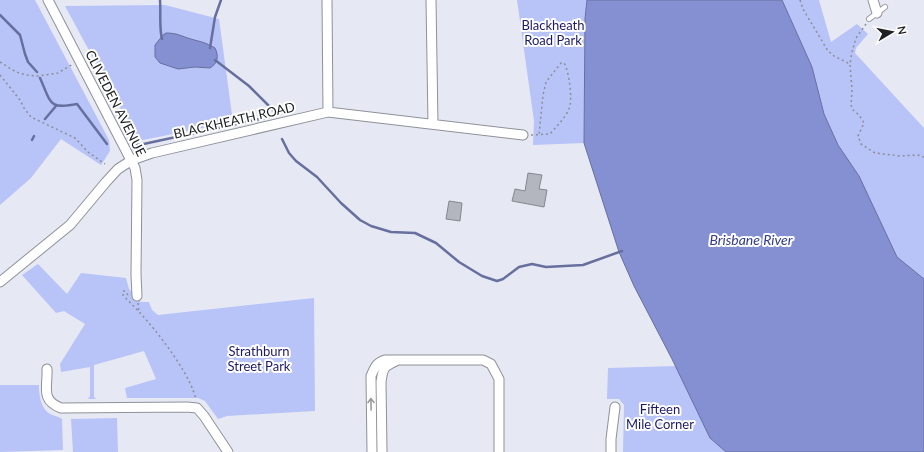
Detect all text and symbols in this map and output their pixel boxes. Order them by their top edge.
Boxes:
north arrow [872,12,912,52]
park label: Blackheath Road Park [521,17,585,48]
text: N [895,25,909,35]
street label: CLIVEDEN AVENUE [82,47,150,159]
street label: BLACKHEATH ROAD [172,98,296,142]
water label: Brisbane River [709,231,793,248]
park label: Strathburn Street Park [228,343,291,374]
one-way arrow [367,398,375,411]
park label: Fifteen Mile Corner [626,401,694,432]

